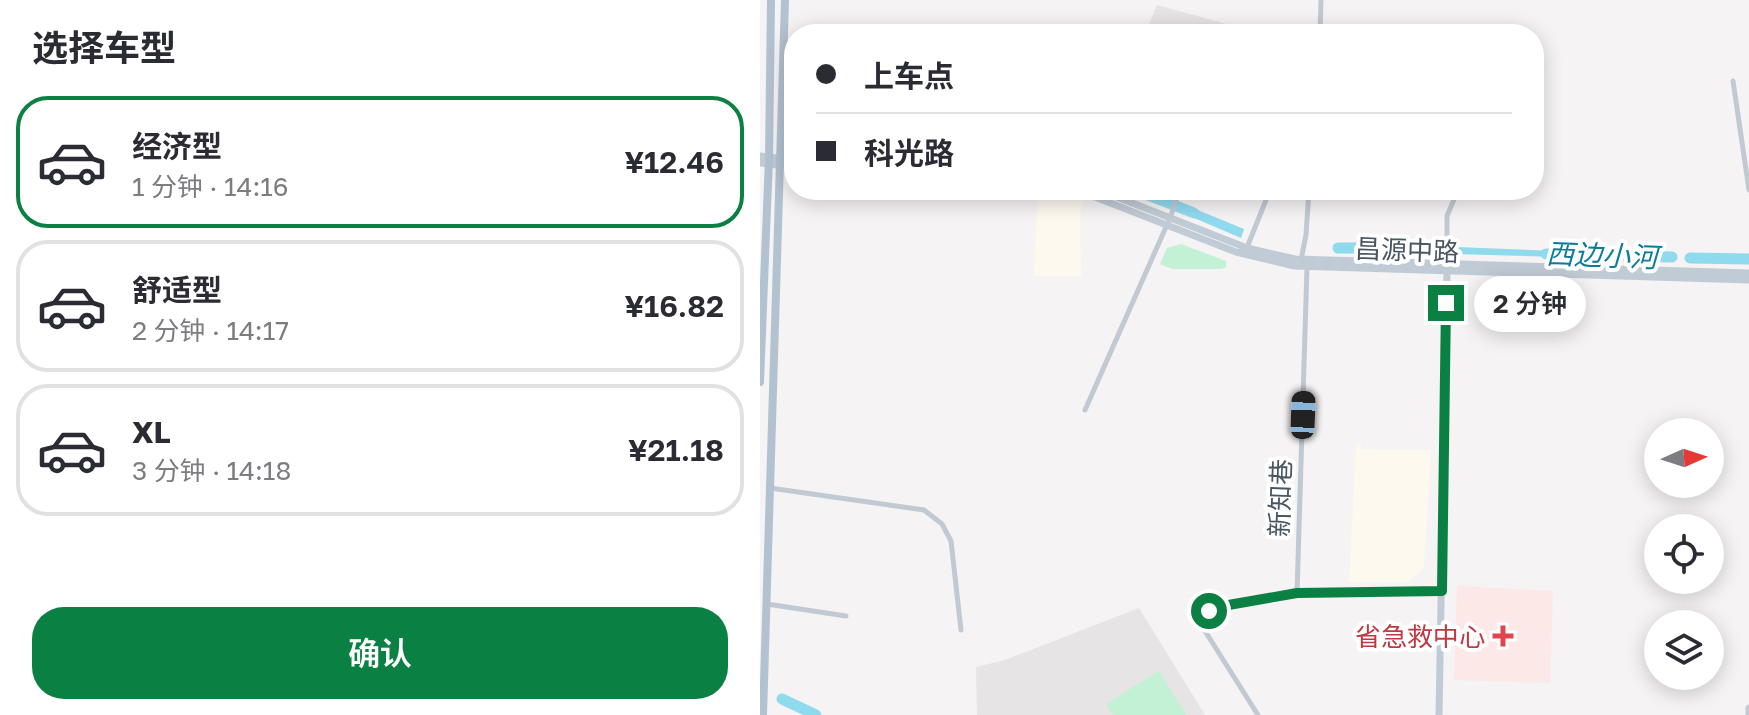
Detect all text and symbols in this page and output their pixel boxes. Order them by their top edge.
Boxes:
text: 选择车型 [32,26,176,69]
text: 上车点 [864,58,954,94]
icon: car [36,126,108,198]
text: 经济型 [132,128,222,164]
text: 科光路 [864,135,954,171]
text: ¥12.46 [625,144,724,180]
text: 1 分钟 · 14:16 [132,171,289,202]
street label: 昌源中路 [1354,233,1460,267]
water label: 西边小河 [1545,237,1664,274]
icon: car [36,270,108,342]
text: 舒适型 [132,272,222,308]
callout: 2 分钟 [1474,275,1586,331]
route end [1428,285,1464,321]
text: ¥16.82 [625,288,724,324]
text: 2 分钟 [1493,288,1567,319]
text: 2 分钟 · 14:17 [132,315,289,346]
car [1290,391,1316,439]
icon: car [36,414,108,486]
text: XL [132,414,171,450]
north arrow [1644,418,1724,498]
map controls [1644,418,1724,690]
text: ¥21.18 [628,432,724,468]
text: 3 分钟 · 14:18 [132,455,291,486]
street label: 新知巷 [1263,458,1297,538]
button: locate [1644,514,1724,594]
route start [1191,593,1227,629]
button: 确认 [32,607,728,699]
button: layers [1644,610,1724,690]
place label: 省急救中心 [1355,621,1485,652]
marker: 省急救中心 [1492,625,1514,647]

